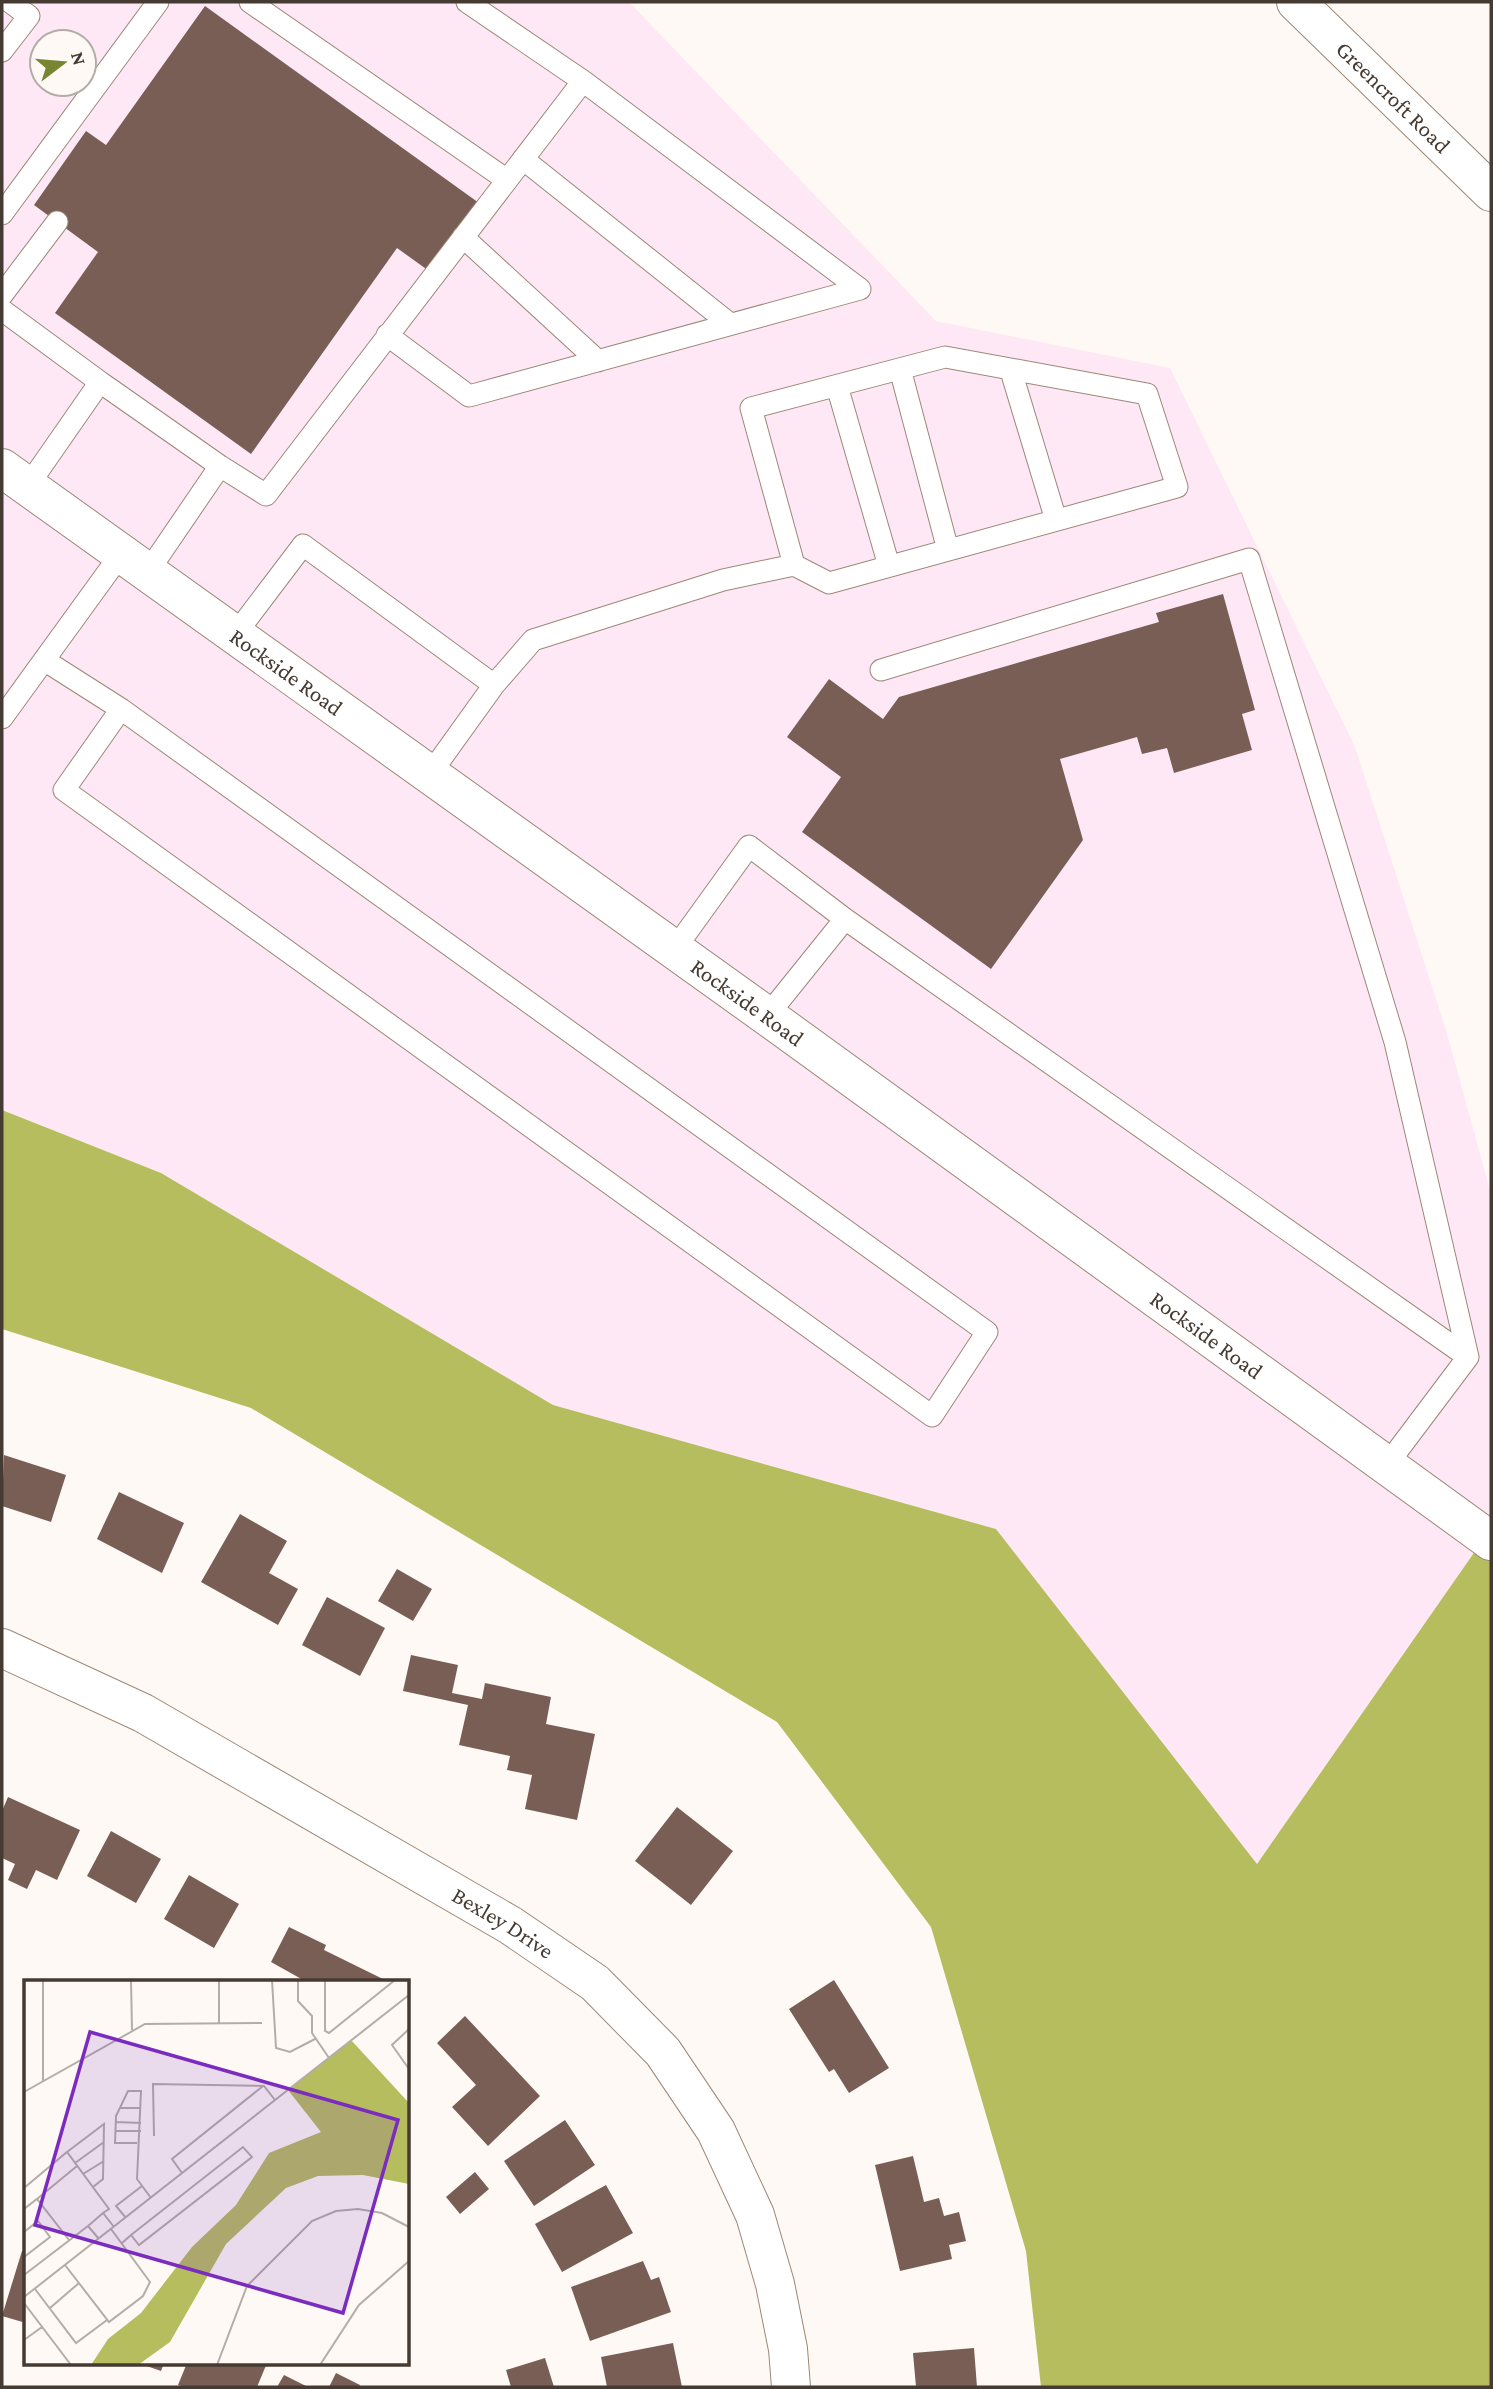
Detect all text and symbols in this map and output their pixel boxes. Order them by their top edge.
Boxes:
north arrow [28,28,98,98]
street label: Greencroft Road [1331,36,1456,158]
text: N [67,49,91,68]
street label: Rockside Road [225,623,348,721]
street label: Rockside Road [686,953,809,1051]
street label: Rockside Road [1145,1285,1268,1384]
street label: Bexley Drive [448,1882,559,1964]
inset map [24,1980,410,2364]

